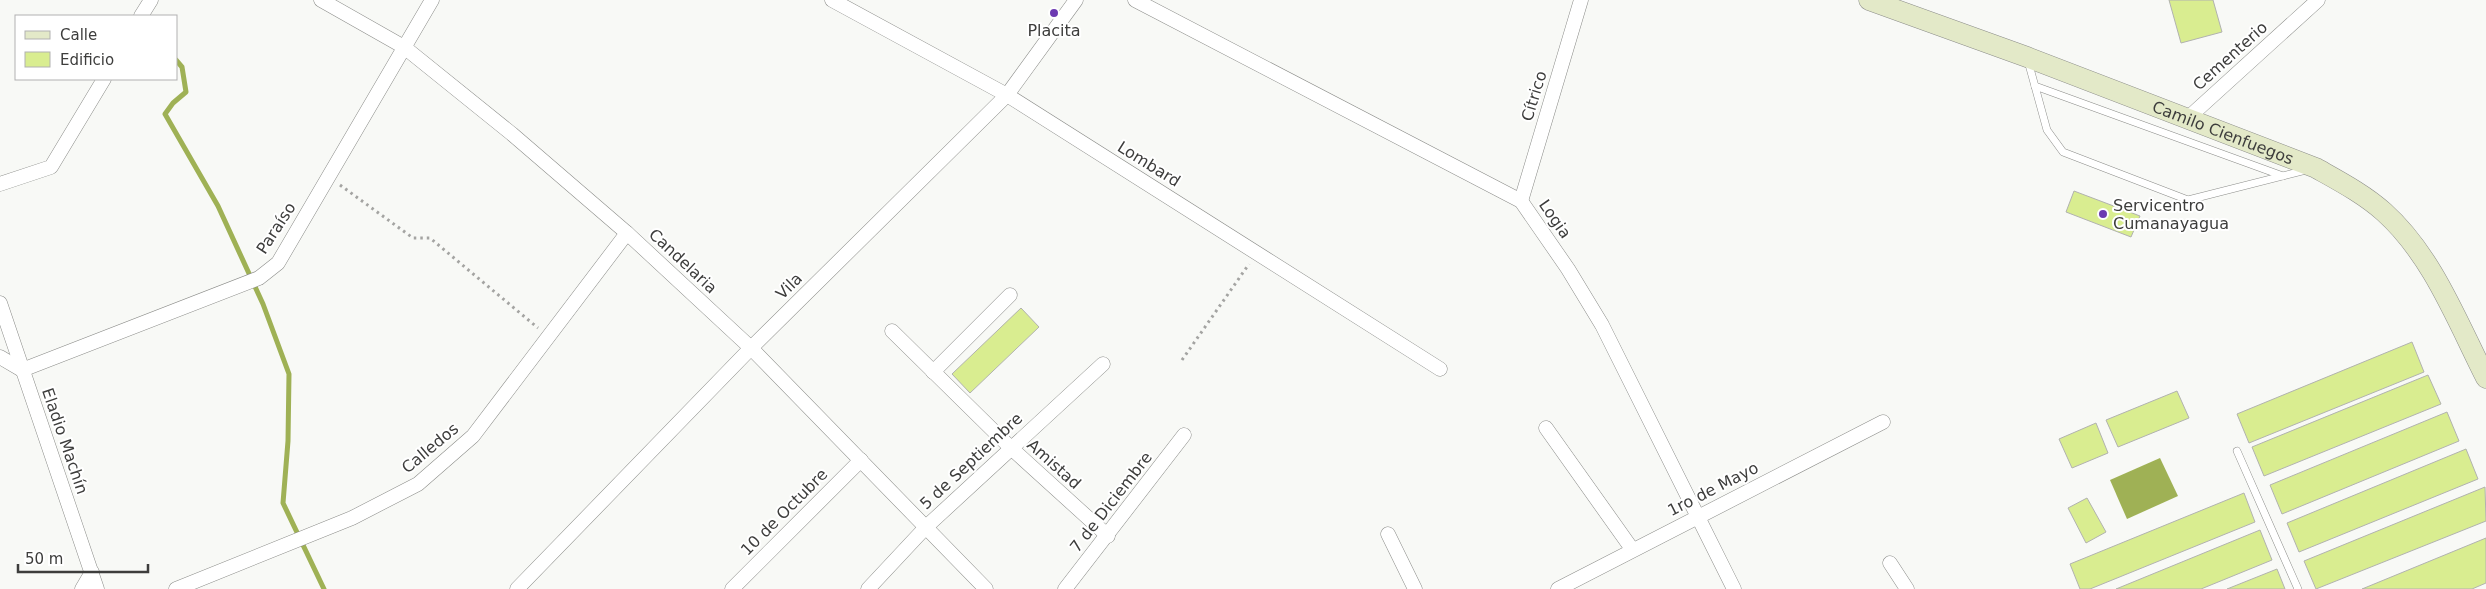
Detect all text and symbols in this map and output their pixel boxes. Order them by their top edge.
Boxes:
marker: Placita [1048,7,1060,19]
legend [15,15,178,80]
street label: Cementerio [2189,18,2271,94]
place label: Placita [1027,21,1081,40]
text: Calle [60,26,97,44]
text: Edificio [60,51,114,69]
street label: Cítrico [1517,69,1551,123]
street label: Camilo Cienfuegos [2150,97,2296,168]
street label: Lombard [1114,137,1184,191]
street label: Logia [1535,196,1575,242]
place label: Servicentro Cumanayagua [2113,196,2229,233]
street label: Paraíso [252,199,300,257]
marker: Servicentro Cumanayagua [2097,208,2109,220]
street label: Candelaria [645,225,721,297]
street label: Vila [772,269,806,303]
street label: Eladio Machín [38,385,92,497]
street label: 5 de Septiembre [916,409,1026,513]
street label: Calledos [398,419,462,477]
street label: Amistad [1023,435,1085,493]
street label: 7 de Diciembre [1066,448,1156,556]
street label: 1ro de Mayo [1664,458,1762,520]
street label: 10 de Octubre [737,465,831,559]
scale bar [18,542,148,574]
text: 50 m [25,550,63,568]

